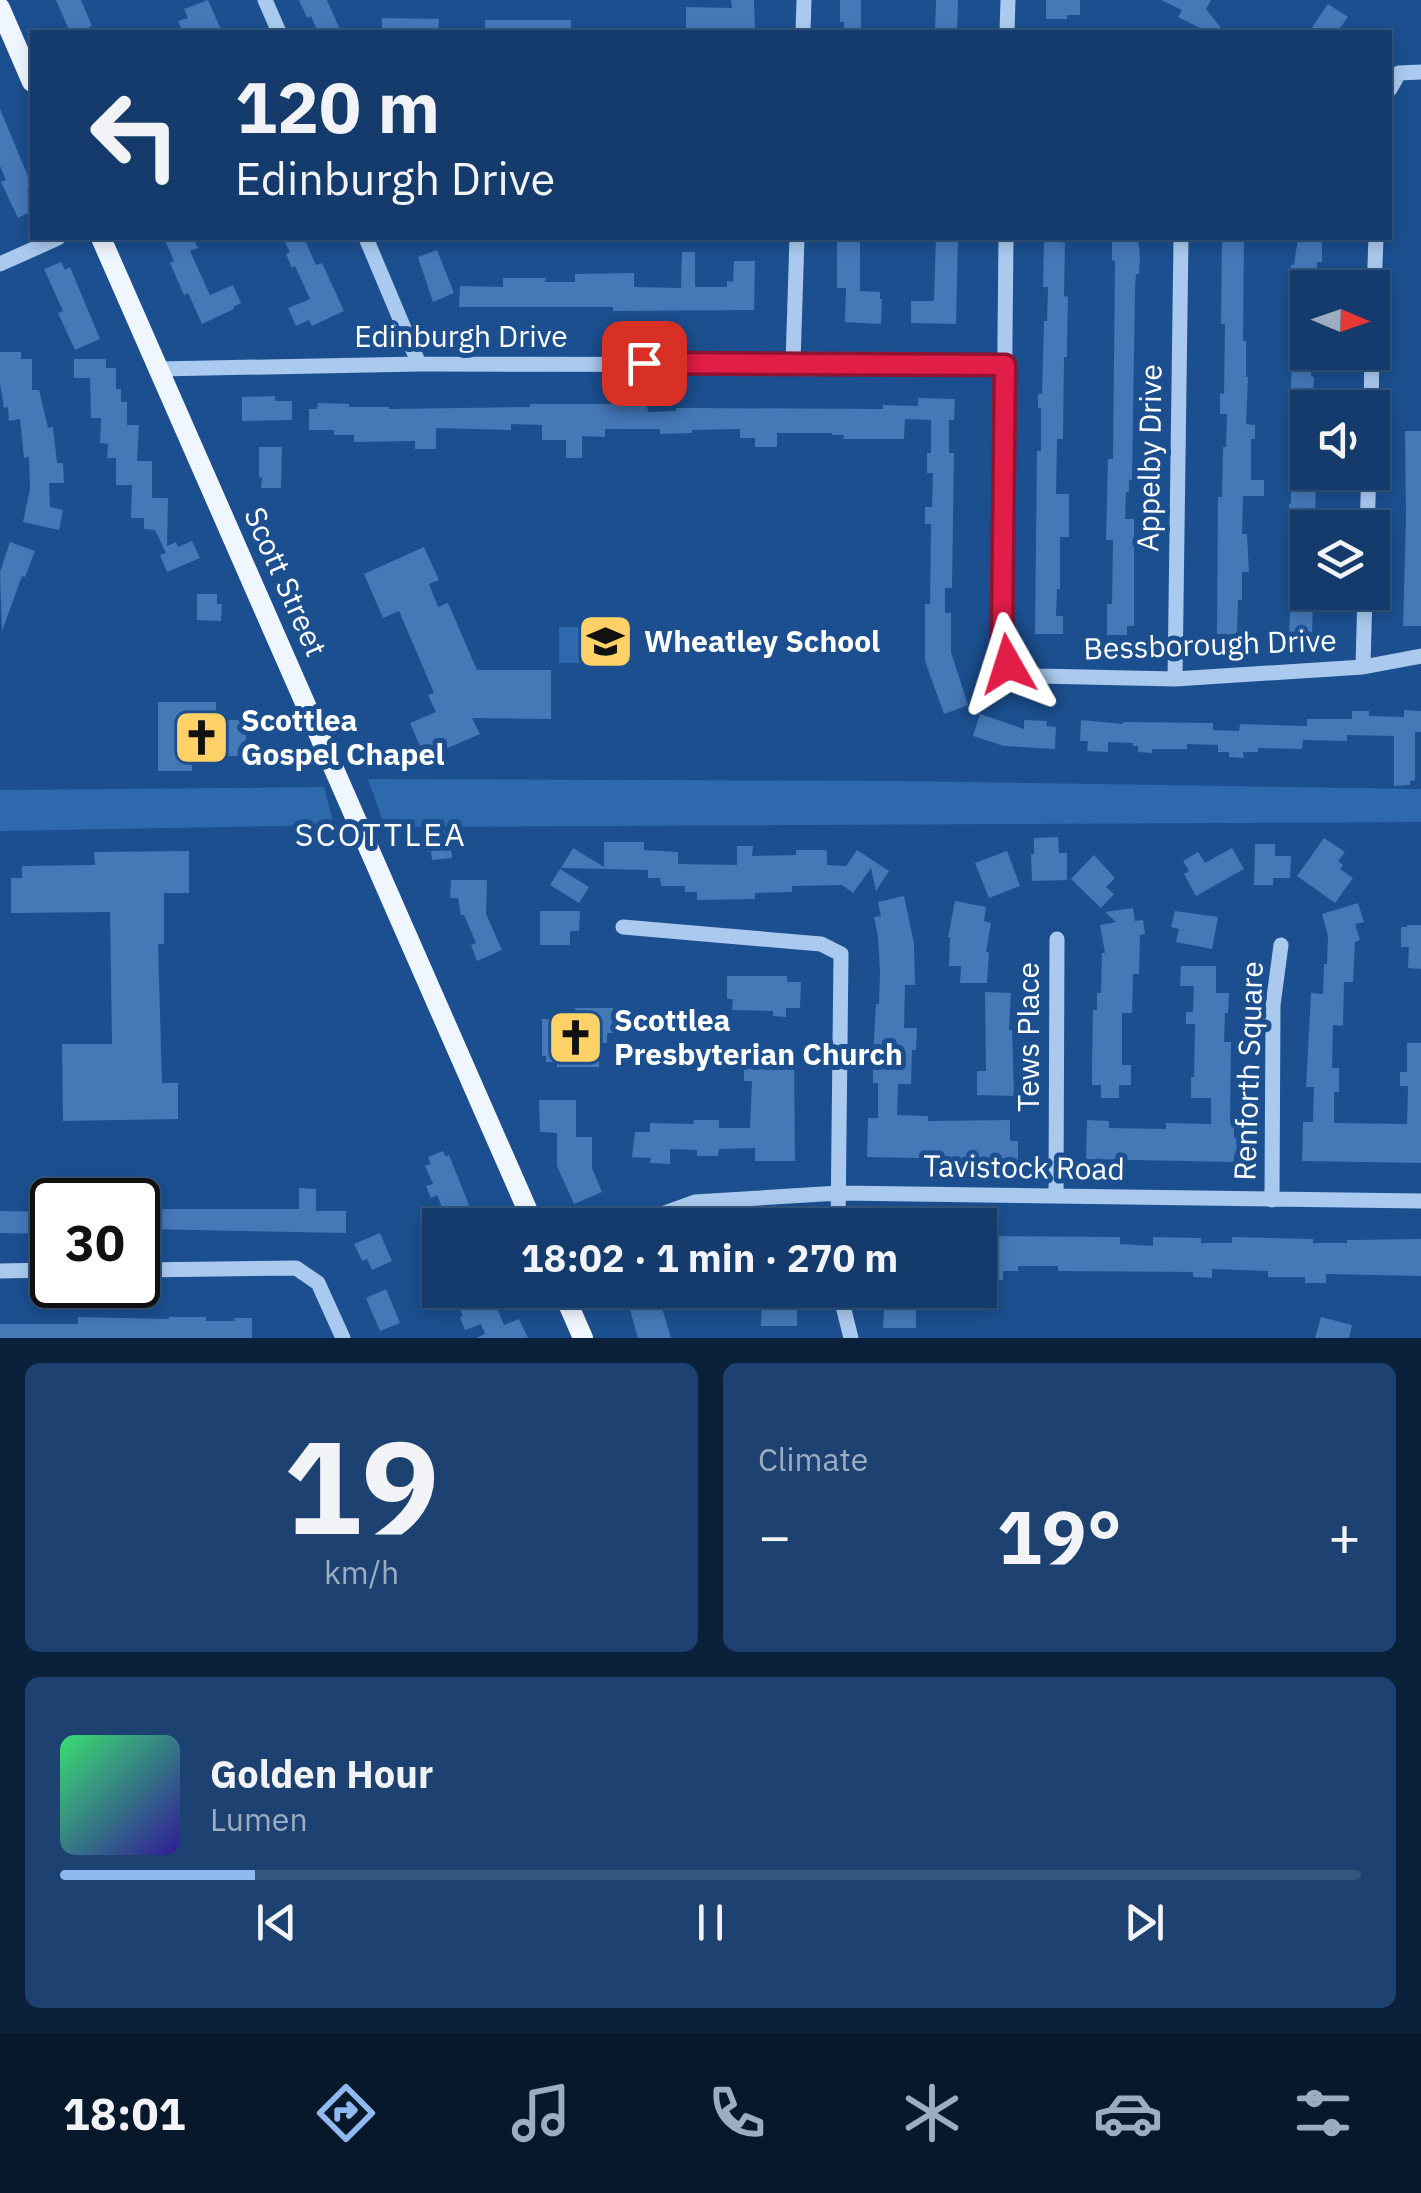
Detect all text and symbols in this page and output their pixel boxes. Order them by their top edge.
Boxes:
text: 120 m [235,61,440,152]
icon: left [70,70,200,200]
text: Edinburgh Drive [235,149,555,207]
north arrow [1290,270,1390,370]
map controls [1290,270,1390,610]
street label: Edinburgh Drive [354,316,568,355]
pin [602,321,687,406]
icon: arrive [617,336,672,391]
street label: Appelby Drive [1127,364,1170,552]
button: sound [1290,390,1390,490]
street label: Scott Street [236,501,337,662]
button: layers [1290,510,1390,610]
school or university icon: Wheatley School [575,612,635,672]
position arrow [956,612,1060,716]
street label: Bessborough Drive [1083,620,1337,667]
place label: Wheatley School [644,621,880,660]
place label: Scottlea Gospel Chapel [241,700,445,773]
church icon: Scottlea Gospel Chapel [172,708,232,768]
district label: SCOTTLEA [295,813,467,855]
street label: Renforth Square [1224,960,1271,1181]
street label: Tews Place [1008,962,1047,1112]
place label: Scottlea Presbyterian Church [614,1000,903,1073]
church icon: Scottlea Presbyterian Church [545,1008,605,1068]
street label: Tavistock Road [923,1145,1125,1188]
speed limit sign: 30 [30,1178,160,1308]
text: 18:02 · 1 min · 270 m [521,1233,898,1282]
text: 19 [283,1401,440,1570]
text: Climate [758,1438,868,1480]
text: 19° [997,1487,1122,1585]
text: − [758,1500,791,1571]
text: + [1328,1500,1361,1571]
text: km/h [324,1551,399,1593]
text: Golden Hour [210,1749,433,1798]
text: Lumen [210,1798,308,1840]
icon: previous [249,1895,304,1950]
icon: pause [683,1895,738,1950]
icon: next [1117,1895,1172,1950]
icon: directions [311,2078,381,2148]
icon: music [506,2078,576,2148]
icon: phone [702,2078,772,2148]
icon: climate [897,2078,967,2148]
icon: car [1093,2078,1163,2148]
icon: filters [1288,2078,1358,2148]
text: 18:01 [63,2084,186,2142]

